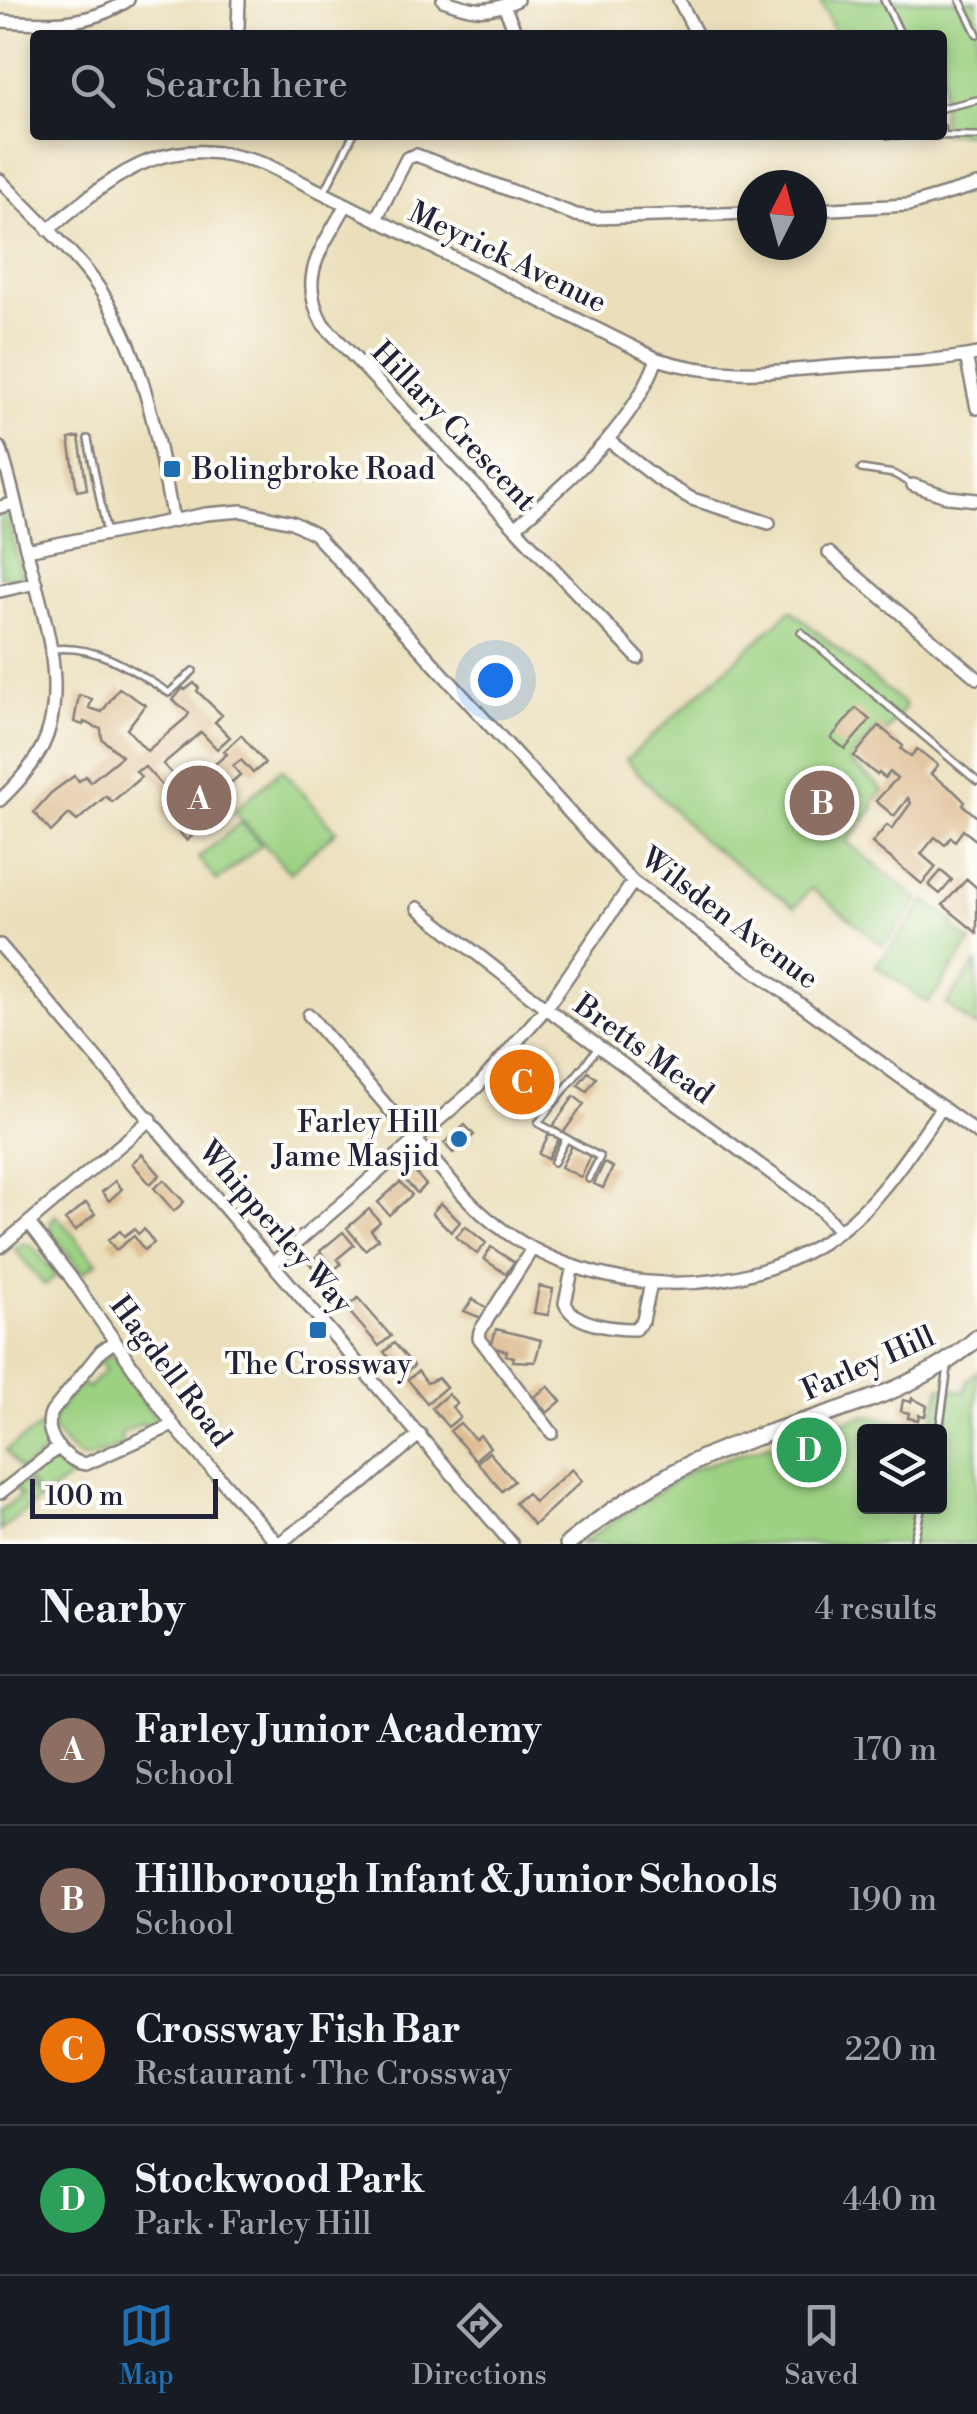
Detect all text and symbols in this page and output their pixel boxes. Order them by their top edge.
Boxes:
search box [30,30,947,140]
icon: search [65,58,120,113]
text: Search here [145,62,348,109]
north arrow [737,170,827,260]
street label: Meyrick Avenue [402,194,613,322]
street label: Hillary Crescent [362,334,544,520]
place label: Bolingbroke Road [191,451,435,489]
marker: Bolingbroke Road [161,458,183,480]
your location [470,655,521,706]
pin: A [166,760,232,836]
pin: B [790,766,854,840]
street label: Wilsden Avenue [632,839,826,998]
street label: Bretts Mead [565,986,721,1113]
pin: C [490,1044,554,1120]
place label: Farley Hill Jame Masjid [271,1104,439,1176]
marker: Farley Hill Jame Masjid [448,1128,470,1150]
street label: Whipperley Way [189,1133,361,1322]
street label: Hagdell Road [101,1288,240,1455]
street label: Farley Hill [796,1318,941,1410]
marker: The Crossway [307,1319,329,1341]
place label: The Crossway [224,1346,412,1384]
pin: D [776,1412,842,1488]
map controls [857,1424,947,1514]
button: layers [857,1424,947,1514]
scale bar [30,1474,218,1518]
text: 100 m [45,1479,124,1514]
text: Nearby [40,1583,185,1636]
text: 4 results [815,1589,937,1629]
text: Farley Junior Academy [135,1707,542,1754]
text: A [61,1730,84,1770]
text: 170 m [854,1730,937,1770]
text: School [135,1754,234,1794]
text: Hillborough Infant & Junior Schools [135,1857,778,1904]
text: B [60,1880,85,1920]
text: 190 m [849,1880,937,1920]
text: School [135,1904,234,1944]
text: Crossway Fish Bar [135,2007,461,2054]
text: C [61,2030,84,2070]
text: 220 m [845,2030,937,2070]
text: Restaurant · The Crossway [135,2054,512,2094]
text: Stockwood Park [135,2157,424,2204]
text: D [60,2180,85,2220]
text: 440 m [842,2180,937,2220]
text: Park · Farley Hill [135,2204,371,2244]
tab: Map [119,2298,174,2393]
tab: Directions [412,2298,547,2393]
tab: Saved [785,2298,858,2393]

